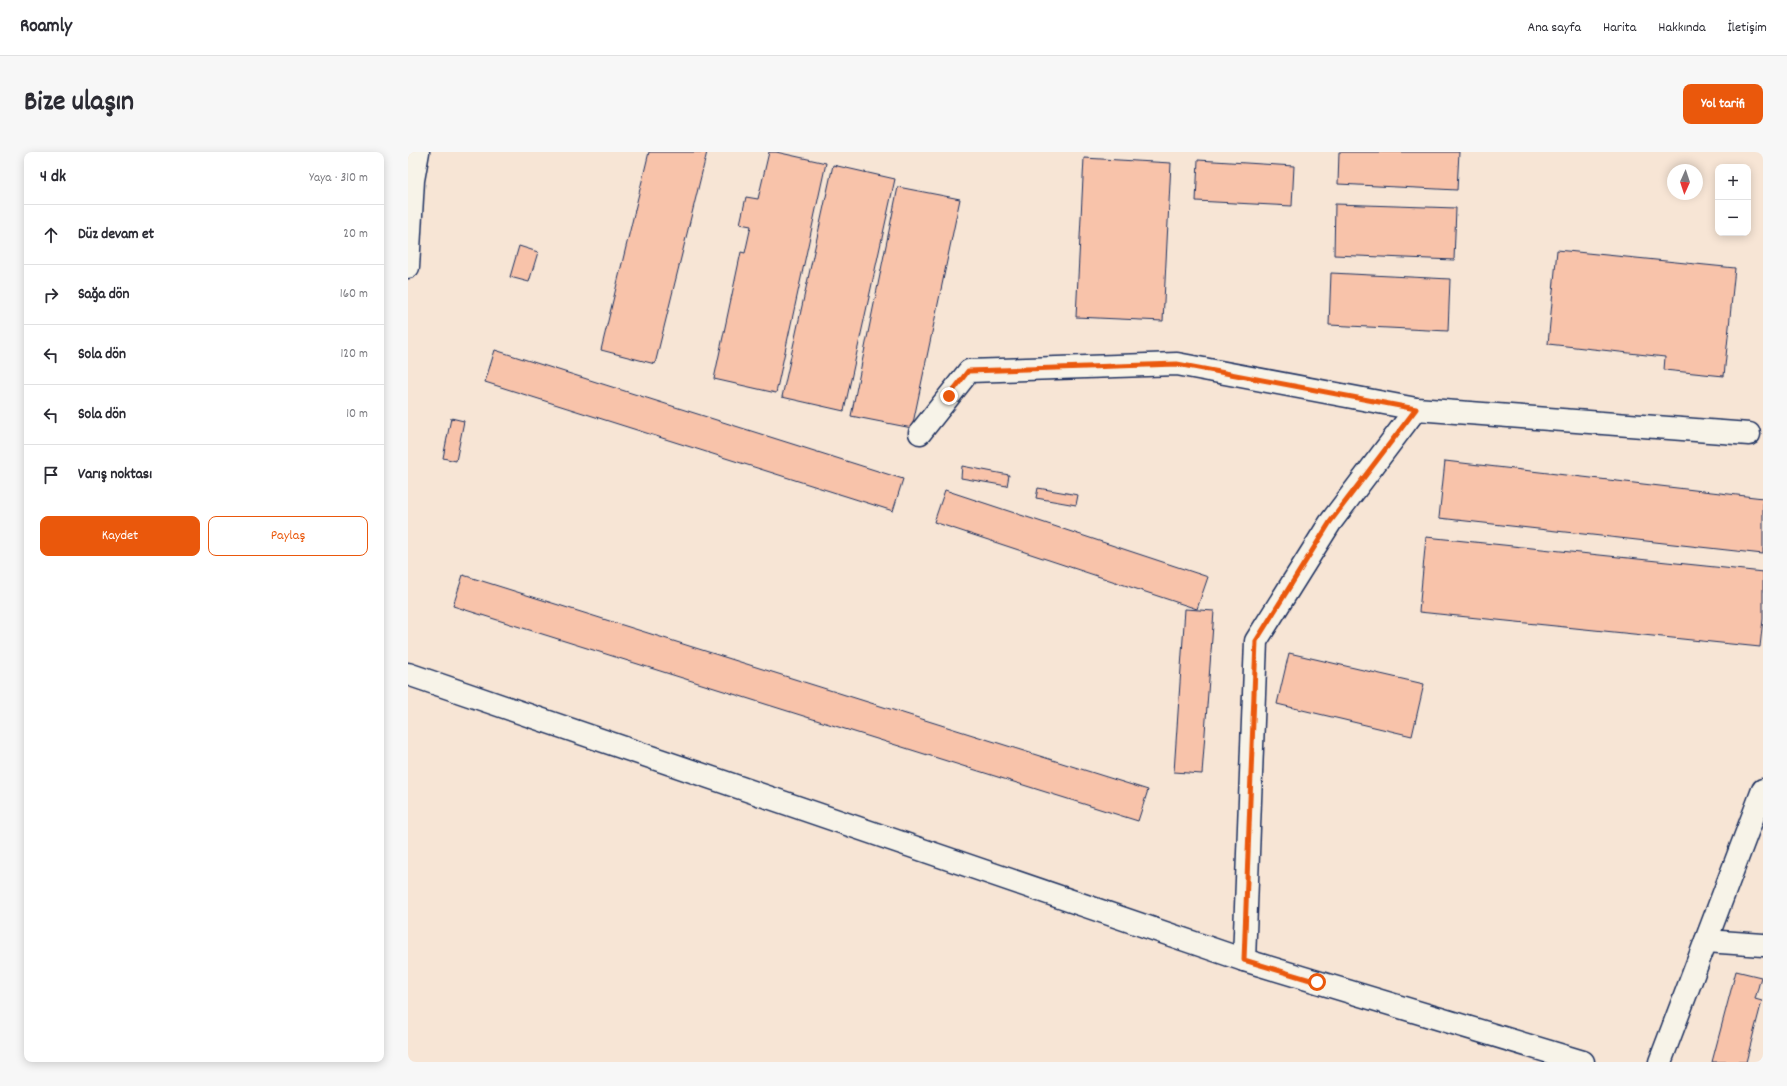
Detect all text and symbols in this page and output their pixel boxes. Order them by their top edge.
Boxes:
text: Roamly [20,14,72,41]
text: Ana sayfa [1527,18,1581,38]
text: Harita [1603,18,1636,38]
text: Hakkında [1658,18,1706,38]
text: İletişim [1728,18,1767,38]
text: Bize ulaşın [24,84,134,124]
button: Yol tarifi [1683,84,1763,124]
north arrow [1667,164,1703,200]
map controls [1715,164,1751,236]
button: + [1715,164,1751,200]
text: 4 dk [40,166,66,190]
text: Yaya · 310 m [309,169,368,188]
button: − [1715,200,1751,236]
icon: ahead [40,224,62,246]
text: Düz devam et [78,224,154,246]
text: 20 m [343,225,368,244]
icon: right [40,284,62,306]
text: Sağa dön [78,284,129,306]
text: 160 m [340,285,368,304]
icon: left [40,344,62,366]
text: Sola dön [78,344,126,366]
text: 120 m [340,345,368,364]
route end [940,387,958,405]
icon: left [40,404,62,426]
text: Sola dön [78,404,126,426]
text: 10 m [346,405,368,424]
icon: arrive [40,464,62,486]
text: Varış noktası [78,464,152,486]
button: Kaydet [40,516,200,556]
button: Paylaş [208,516,368,556]
route start [1308,973,1326,991]

